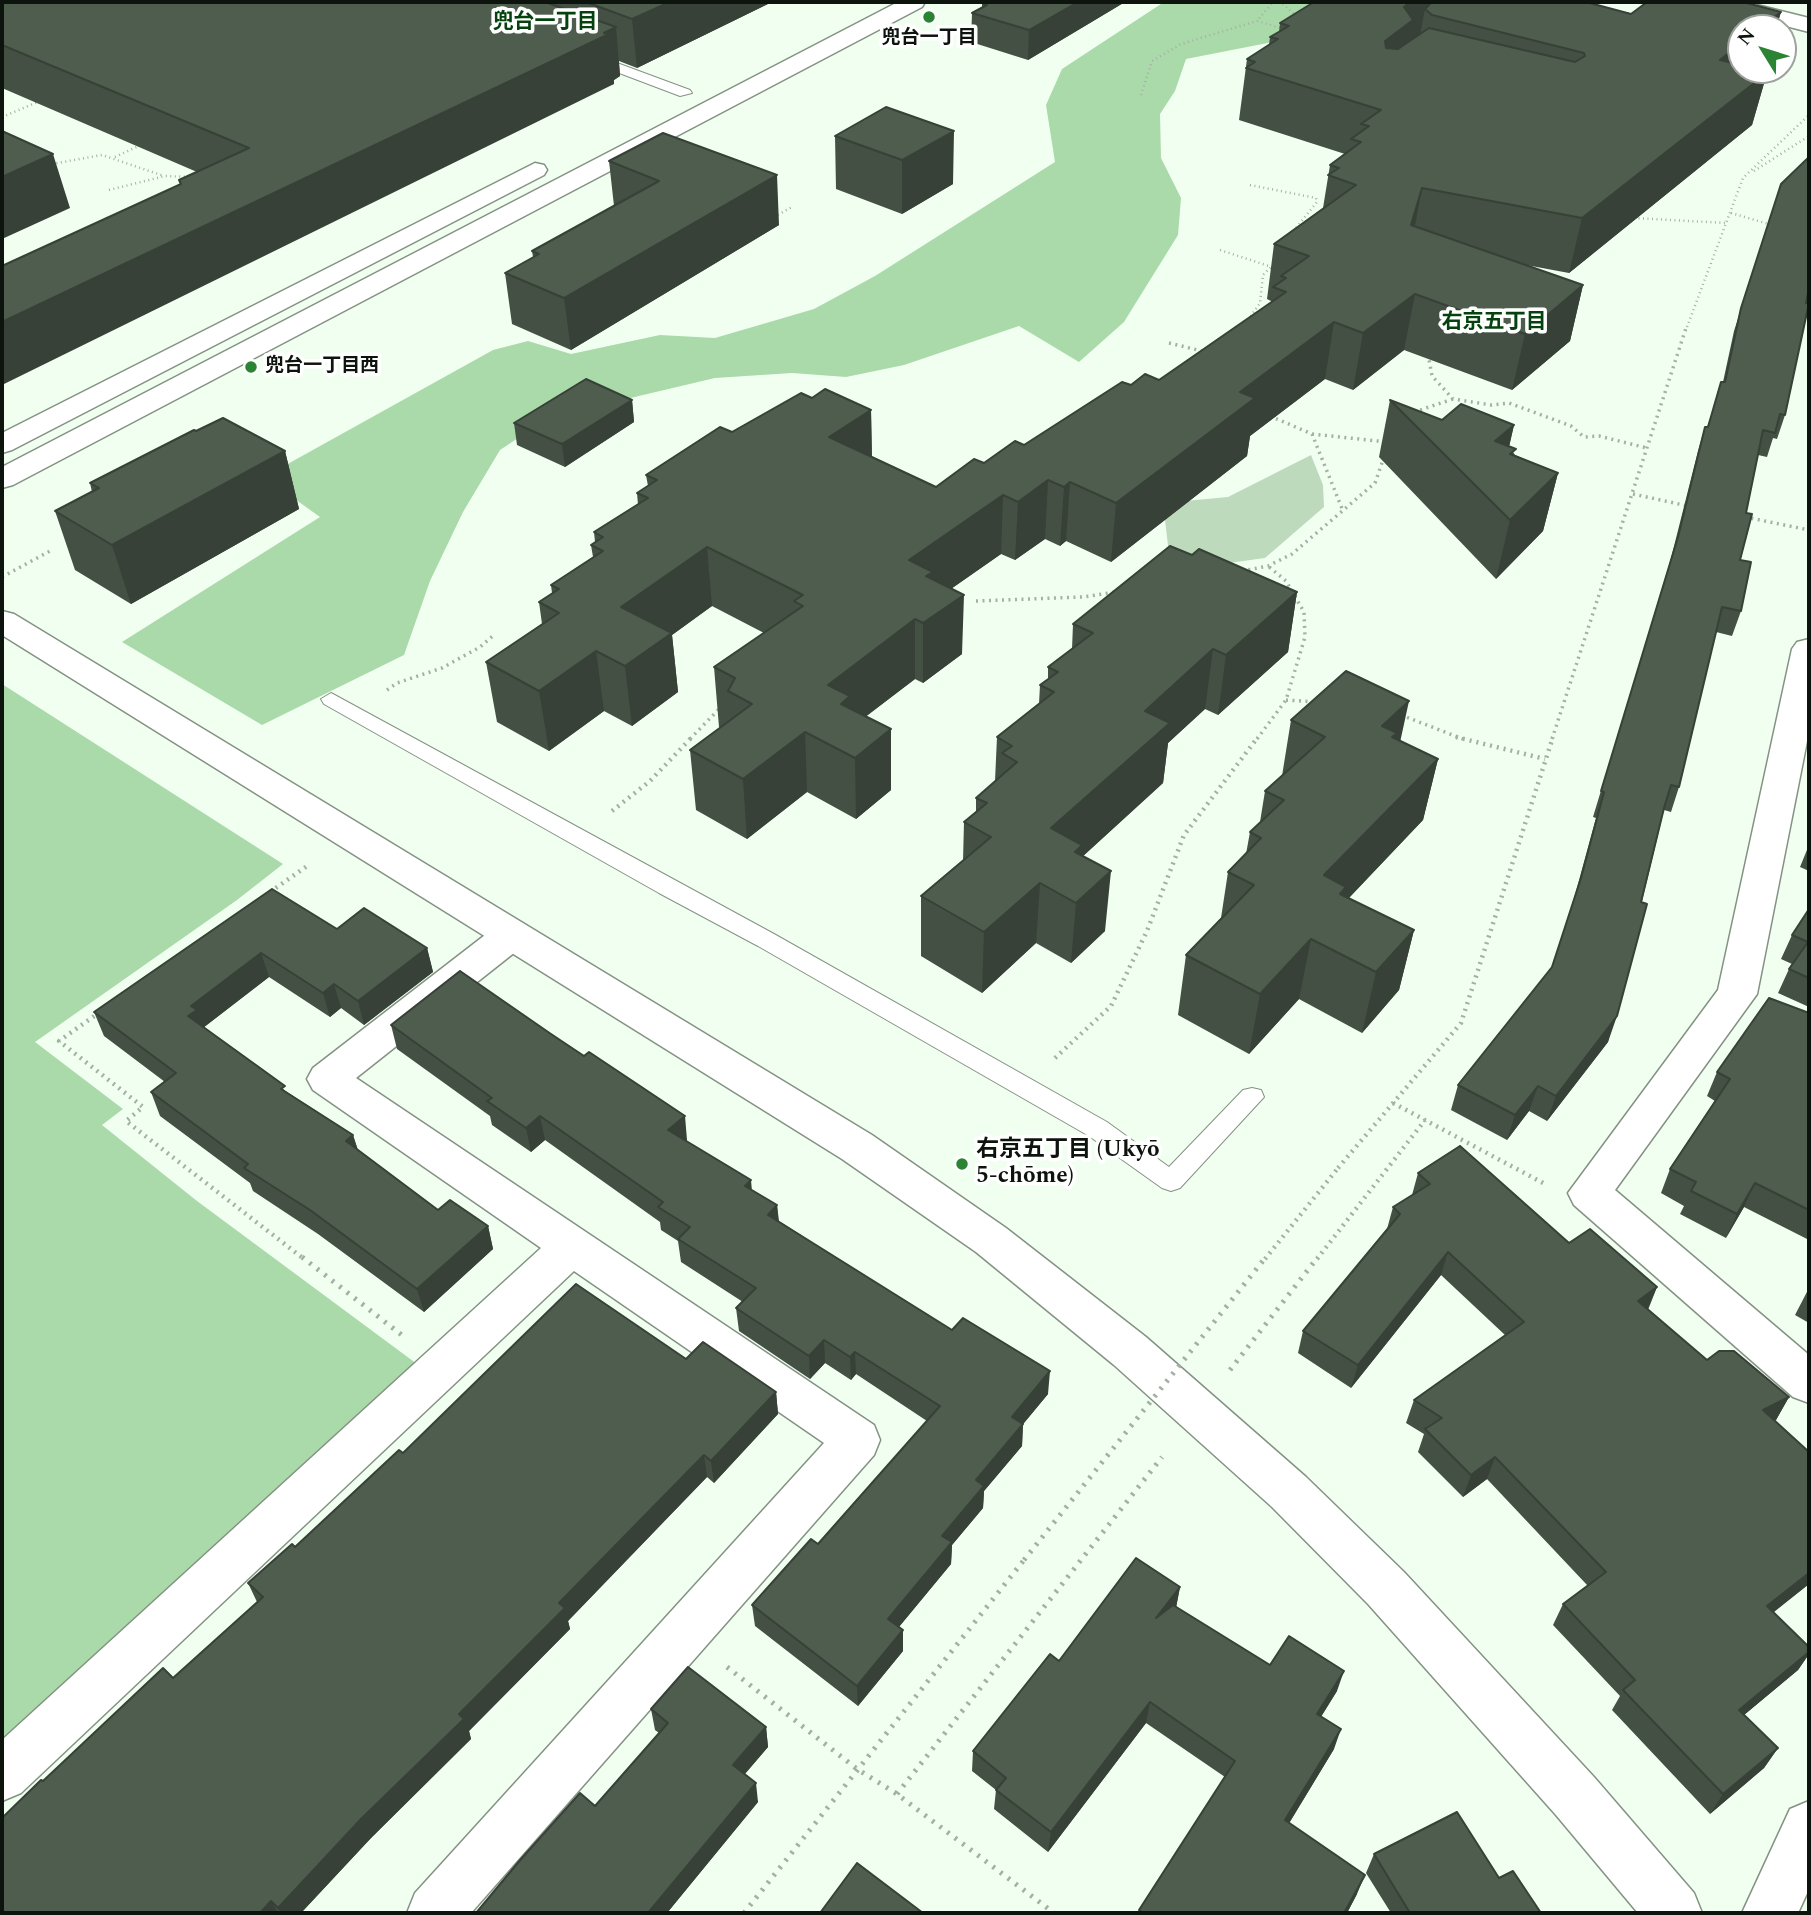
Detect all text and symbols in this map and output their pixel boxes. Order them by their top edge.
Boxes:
marker: 兜台一丁目 [921,9,937,25]
district label: 兜台一丁目 [493,11,597,37]
north arrow [1727,14,1797,84]
text: N [1730,22,1763,52]
place label: 兜台一丁目 [882,28,976,50]
district label: 右京五丁目 [1442,311,1546,337]
place label: 兜台一丁目西 [265,356,379,378]
marker: 兜台一丁目西 [243,359,259,375]
place label: 右京五丁目 (Ukyō 5-chōme) [976,1137,1159,1191]
marker: 右京五丁目 (Ukyō 5-chōme) [954,1156,970,1172]

